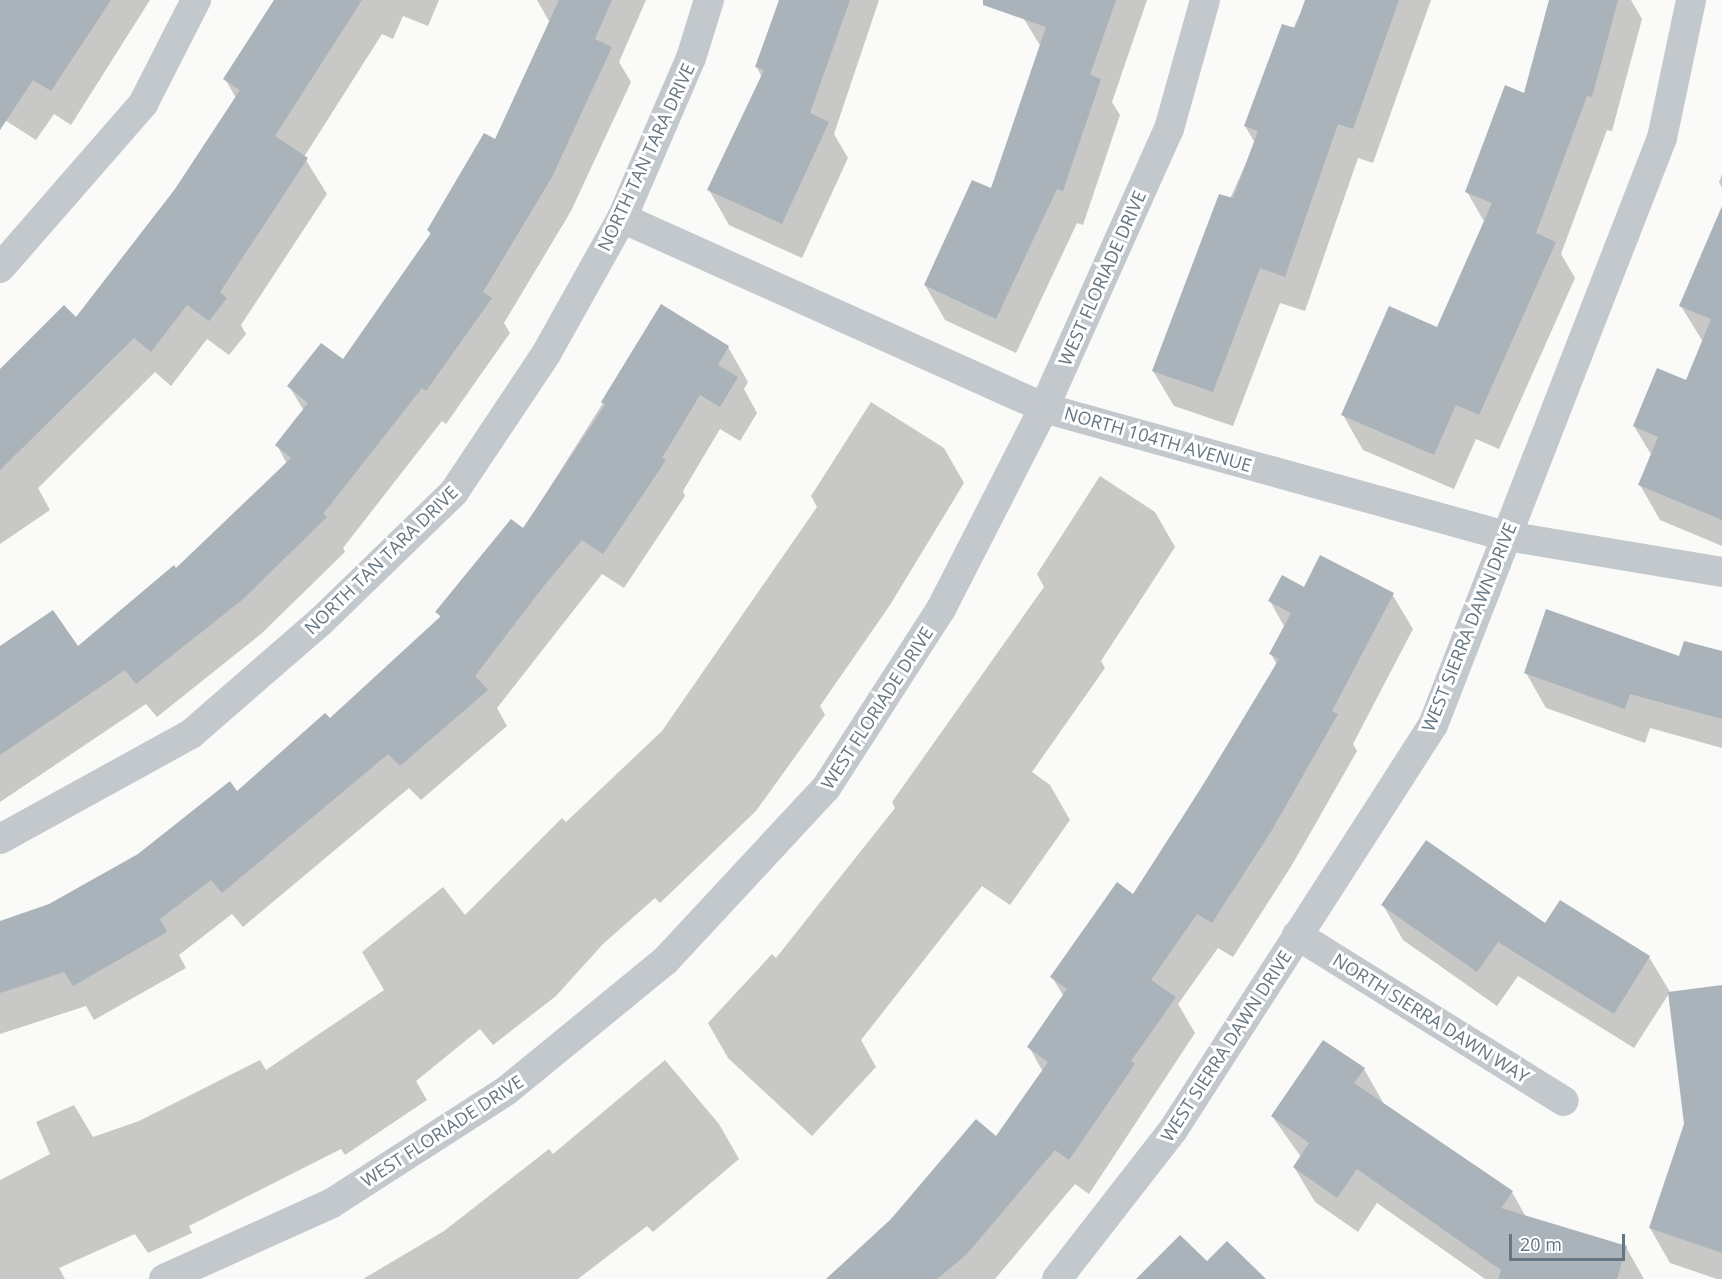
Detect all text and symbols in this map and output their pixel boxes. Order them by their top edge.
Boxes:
street label: NORTH TAN TARA DRIVE [593,60,699,254]
street label: WEST FLORIADE DRIVE [1054,187,1150,369]
street label: NORTH 104TH AVENUE [1062,402,1254,476]
street label: NORTH TAN TARA DRIVE [300,481,462,639]
street label: WEST SIERRA DAWN DRIVE [1417,519,1521,735]
street label: WEST FLORIADE DRIVE [816,623,938,793]
street label: WEST SIERRA DAWN DRIVE [1156,946,1296,1146]
street label: NORTH SIERRA DAWN WAY [1329,949,1533,1087]
street label: WEST FLORIADE DRIVE [357,1070,527,1192]
scale bar [1512,1222,1628,1260]
text: 20 m [1520,1232,1562,1256]

